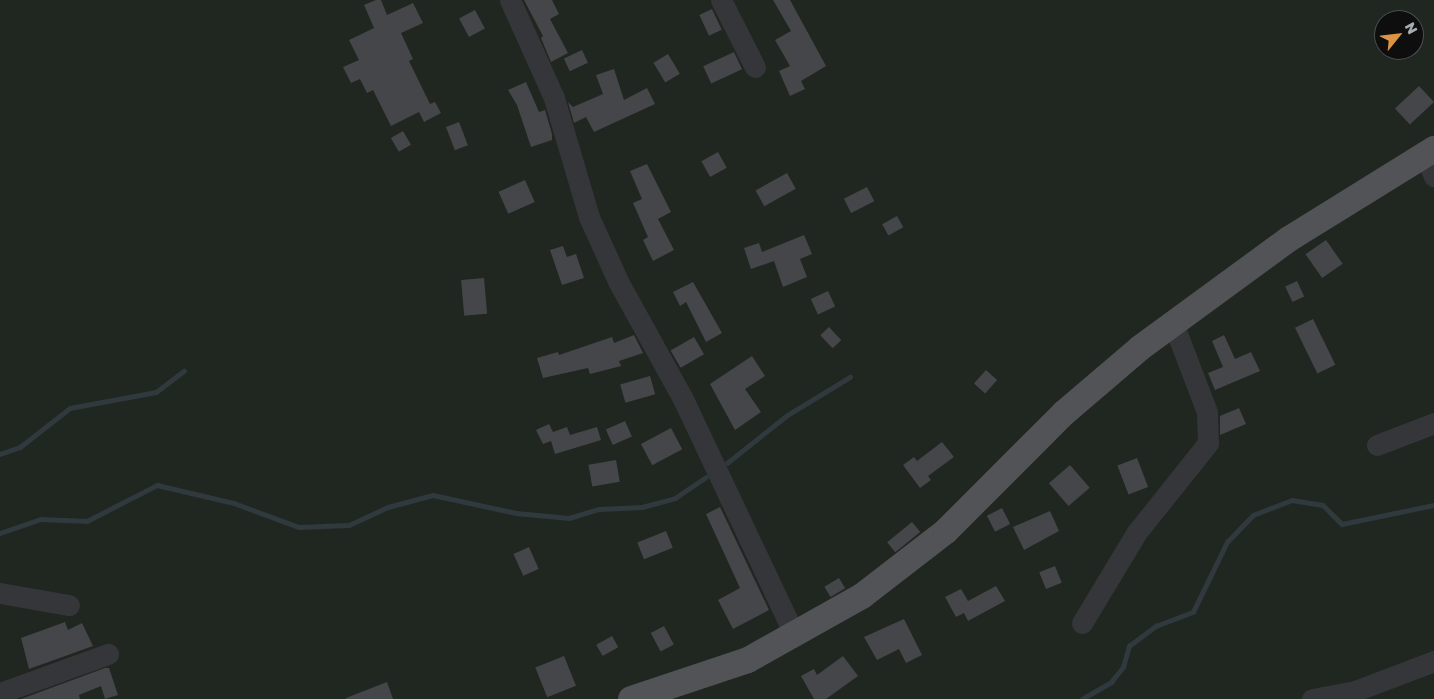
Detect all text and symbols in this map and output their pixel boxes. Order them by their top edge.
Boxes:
north arrow [1374,10,1424,60]
text: N [1402,19,1422,37]

